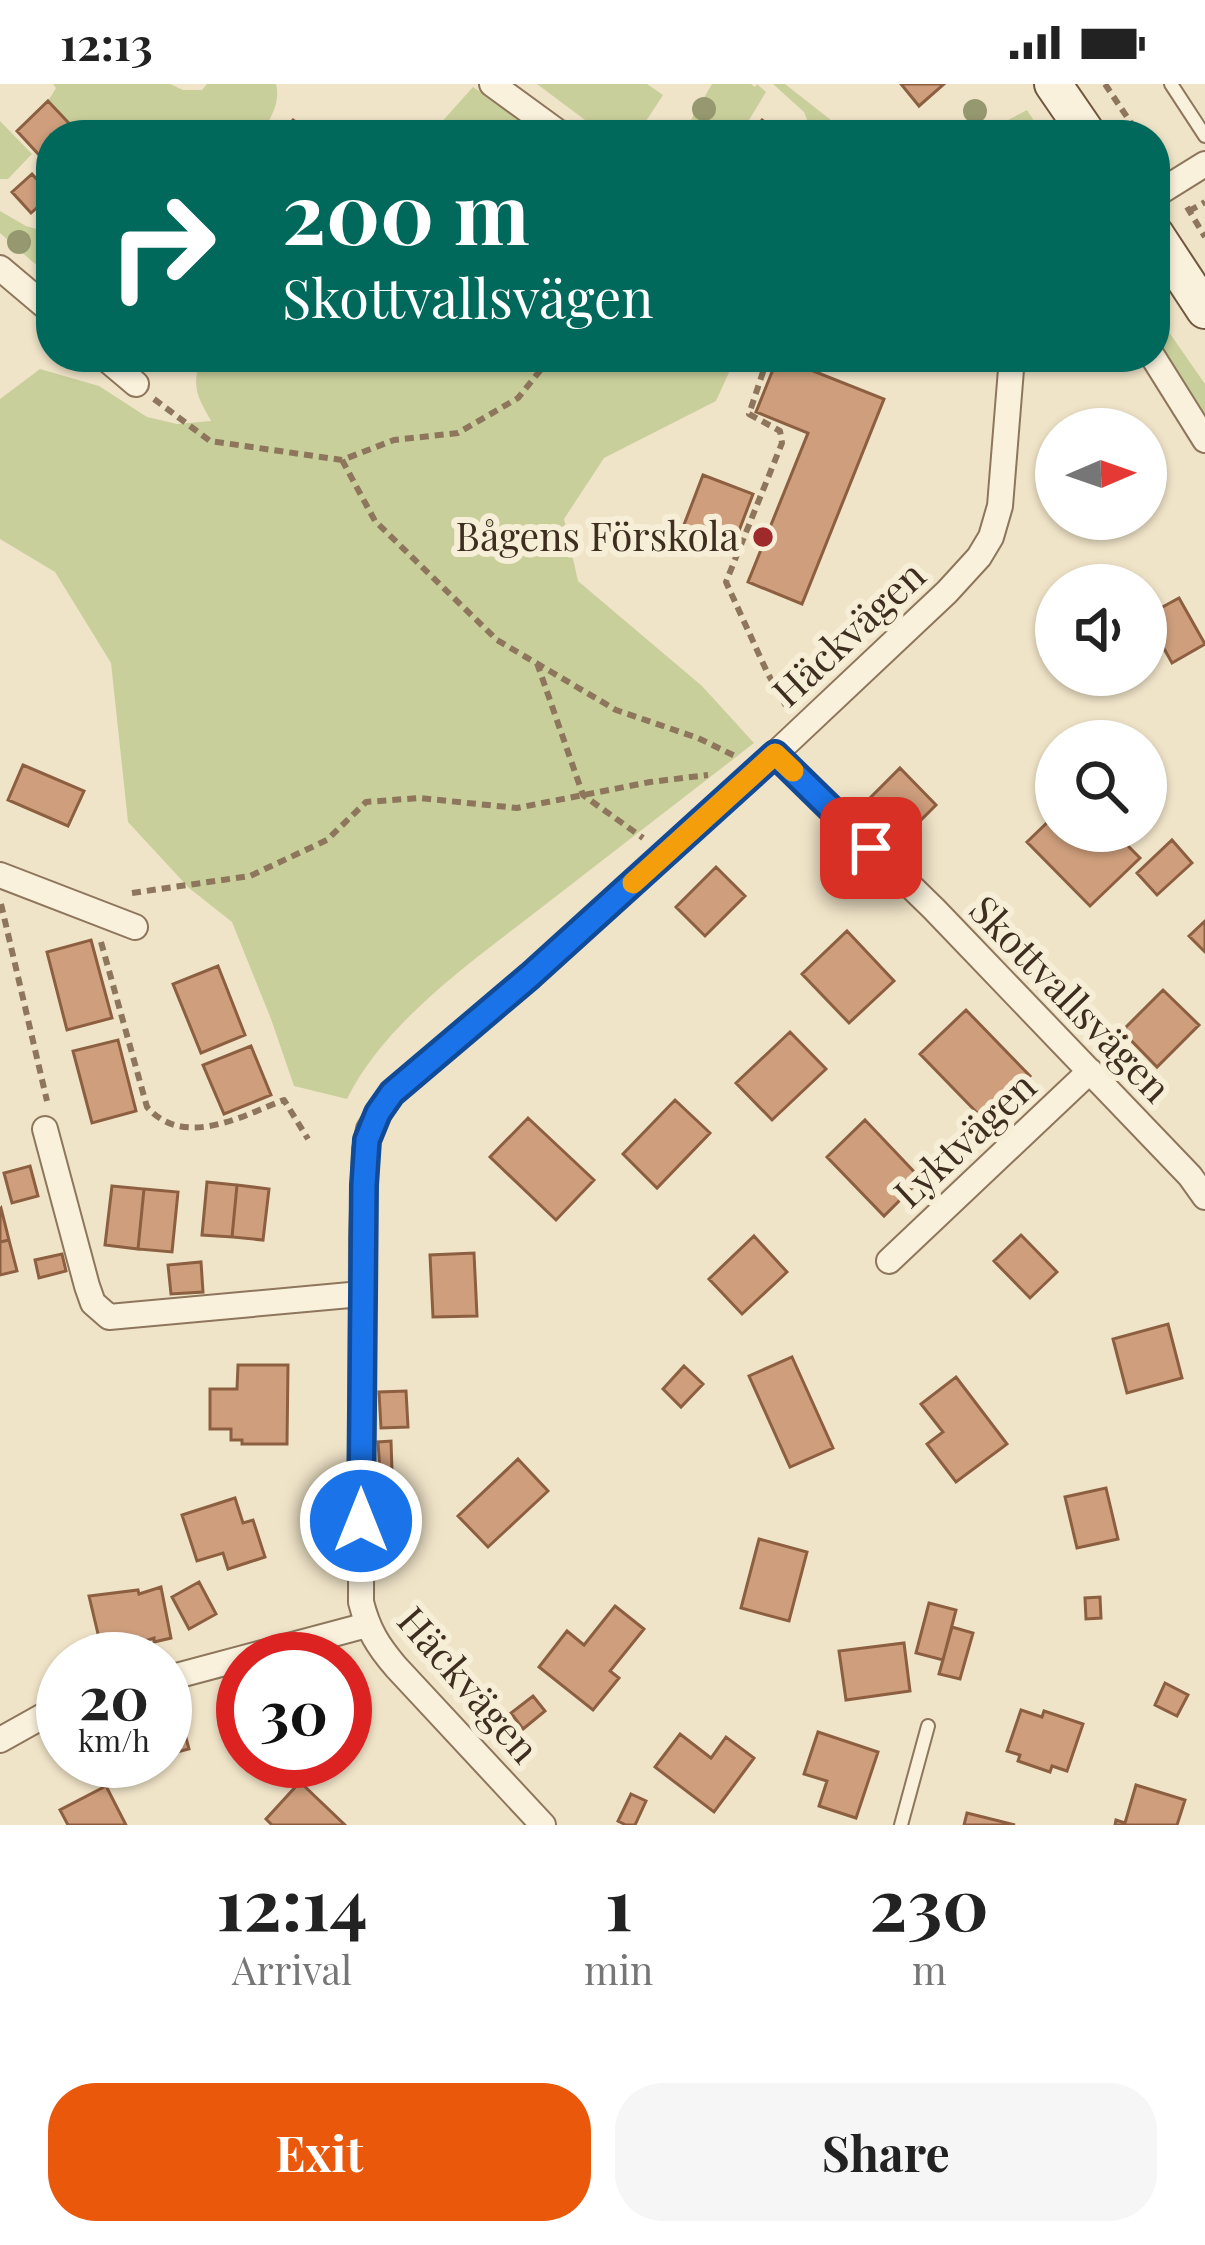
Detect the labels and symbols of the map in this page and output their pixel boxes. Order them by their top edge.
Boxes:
north arrow [1035,408,1167,540]
place label: Bågens Förskola [456,509,740,561]
marker: Bågens Förskola [750,524,776,550]
street label: Häckvägen [760,549,935,717]
pin [820,797,922,899]
street label: Skottvallsvägen [960,883,1183,1112]
street label: Lyktvägen [882,1060,1046,1218]
position arrow [298,1458,424,1584]
street label: Häckvägen [387,1595,552,1773]
speed limit sign: 30 [216,1632,372,1788]

